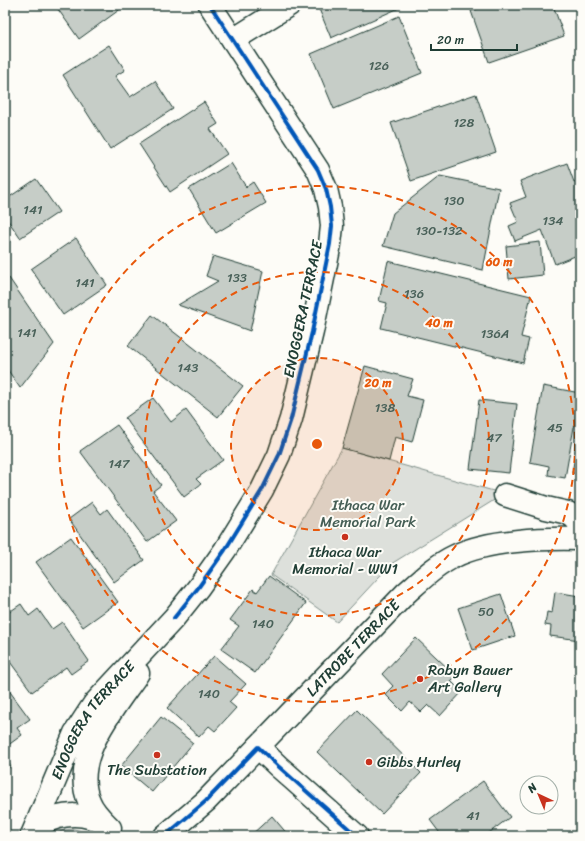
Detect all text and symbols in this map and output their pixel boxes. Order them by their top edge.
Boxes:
scale bar [431,26,517,52]
text: 20 m [437,29,464,51]
house number: 126 [369,54,389,77]
house number: 128 [454,111,475,134]
house number: 130 [444,189,464,212]
house number: 141 [23,198,43,221]
house number: 134 [543,209,563,232]
house number: 130-132 [415,219,463,242]
street label: ENOGGERA TERRACE [276,236,331,380]
text: 60 m [485,251,513,273]
house number: 133 [227,266,247,289]
house number: 141 [75,271,95,294]
house number: 136 [404,282,424,305]
text: 40 m [424,312,453,334]
house number: 141 [17,321,37,344]
house number: 136A [481,322,509,345]
house number: 143 [178,356,198,379]
text: 20 m [364,372,392,394]
house number: 138 [375,396,395,419]
house number: 45 [547,416,563,439]
house number: 47 [486,426,503,449]
centre of rings [310,437,324,451]
house number: 147 [108,452,131,475]
park label: Ithaca War Memorial Park [320,492,416,535]
marker: Ithaca War Memorial - WW1 [340,532,350,542]
place label: Ithaca War Memorial - WW1 [292,539,398,582]
street label: LATROBE TERRACE [300,592,408,703]
house number: 50 [478,600,494,623]
house number: 140 [252,612,274,635]
street label: ENOGGERA TERRACE [44,653,143,784]
place label: Robyn Bauer Art Gallery [427,657,513,700]
marker: Robyn Bauer Art Gallery [415,674,425,684]
house number: 140 [198,682,220,705]
place label: Gibbs Hurley [377,749,461,775]
marker: The Substation [152,750,162,760]
place label: The Substation [107,757,207,783]
marker: Gibbs Hurley [364,757,374,767]
north arrow [519,775,559,815]
text: N [522,778,542,798]
house number: 41 [466,804,480,827]

